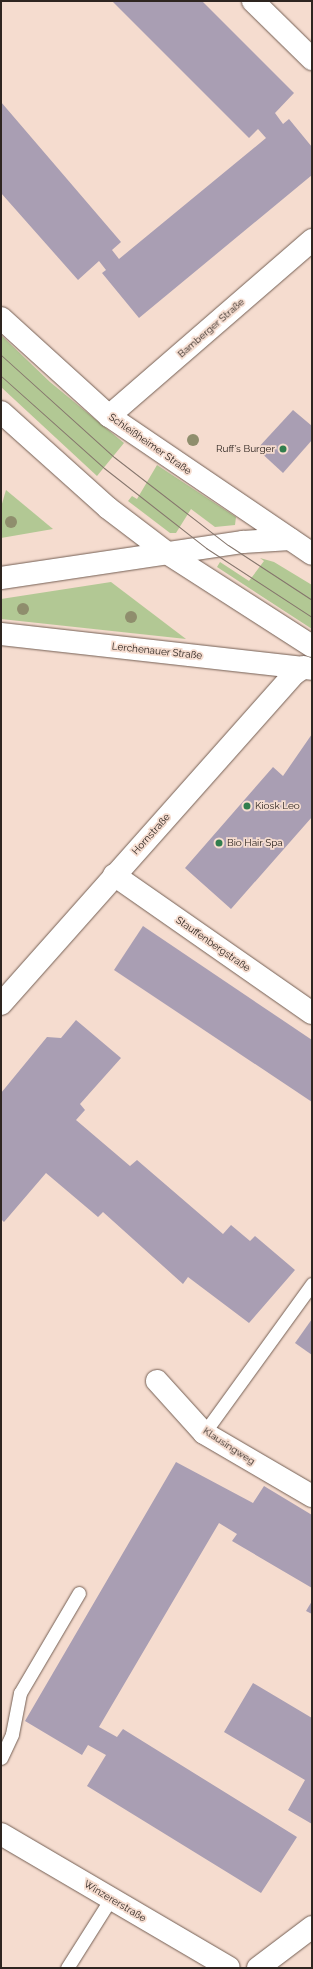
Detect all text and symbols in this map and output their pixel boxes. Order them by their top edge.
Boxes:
street label: Bamberger Straße [175,296,247,360]
street label: Schleißheimer Straße [106,411,194,477]
place label: Ruff’s Burger [216,443,275,455]
marker: Ruff’s Burger [278,444,288,454]
street label: Lerchenauer Straße [111,640,203,662]
place label: Kiosk Leo [255,800,300,812]
marker: Kiosk Leo [242,801,252,811]
street label: Hornstraße [129,811,173,857]
place label: Bio Hair Spa [227,837,283,849]
marker: Bio Hair Spa [214,838,224,848]
street label: Stauffenbergstraße [173,914,253,974]
street label: Klausingweg [201,1425,257,1467]
street label: Winzererstraße [82,1878,148,1924]

